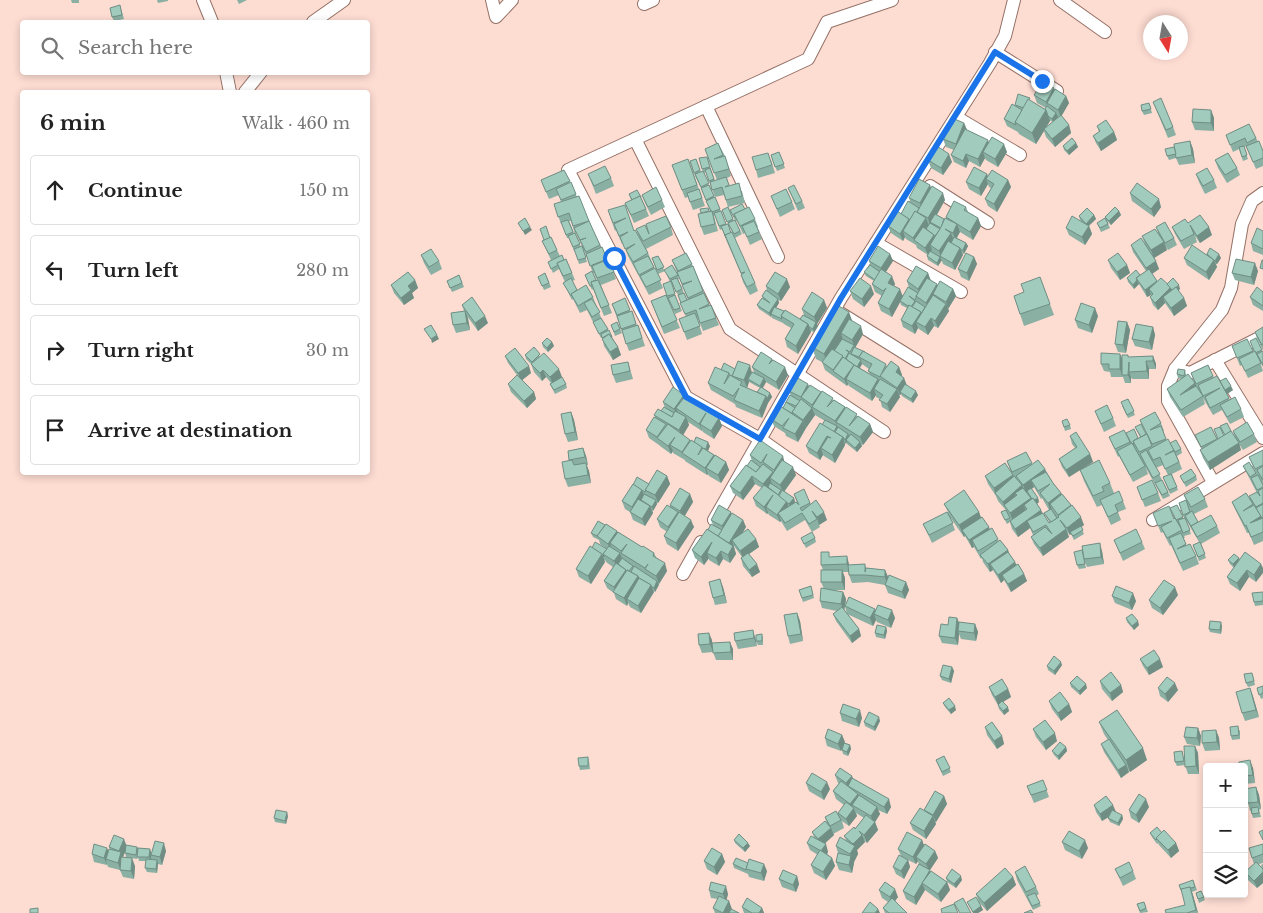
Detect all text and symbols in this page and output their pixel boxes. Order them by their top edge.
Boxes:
north arrow [1143,15,1188,60]
search box [20,20,370,75]
icon: search [38,34,66,62]
text: Search here [78,36,193,59]
route end [1031,70,1054,93]
text: 6 min [40,110,106,136]
text: Walk · 460 m [242,113,350,133]
icon: ahead [41,176,69,204]
text: Continue [88,179,183,202]
text: 150 m [300,180,349,200]
route start [603,247,626,270]
icon: left [41,256,69,284]
text: Turn left [88,259,179,282]
text: 280 m [296,260,349,280]
icon: right [41,336,69,364]
text: Turn right [88,339,194,362]
text: 30 m [306,340,349,360]
icon: arrive [41,416,69,444]
text: Arrive at destination [88,419,292,442]
map controls [1203,763,1248,898]
button: + [1203,763,1248,808]
button: − [1203,808,1248,853]
button: layers [1203,853,1248,898]

